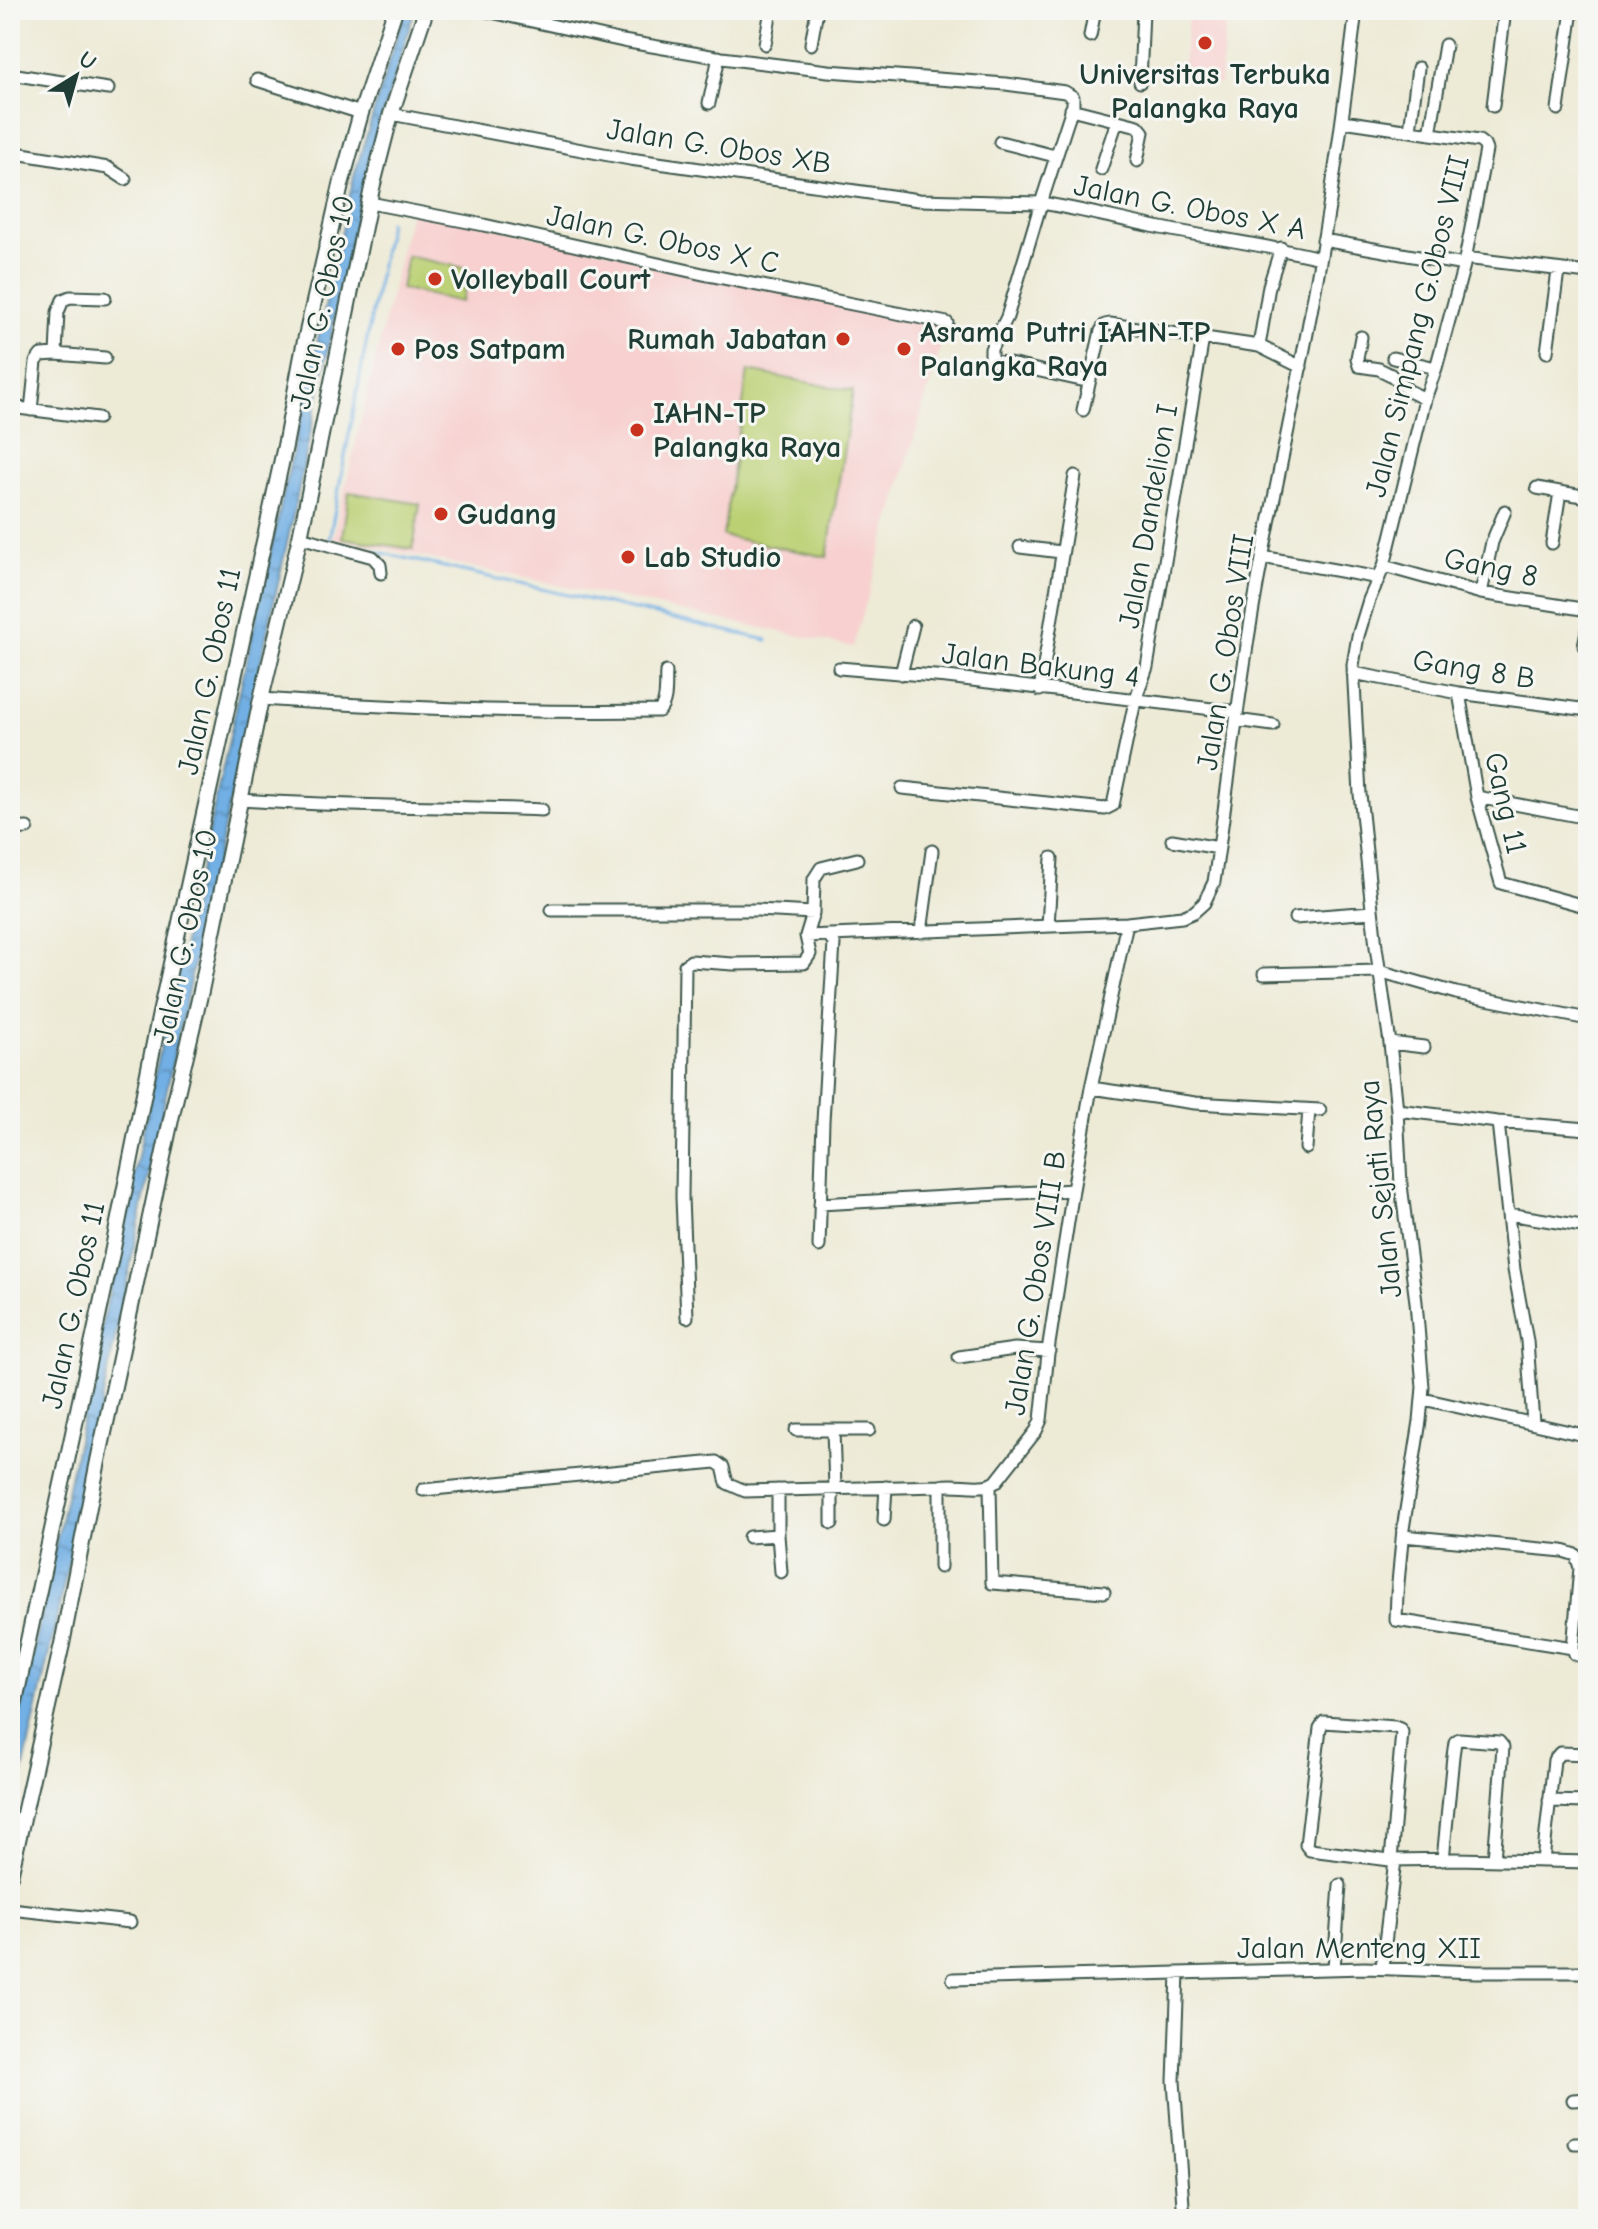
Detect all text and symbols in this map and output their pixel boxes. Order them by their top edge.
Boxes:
marker: Universitas Terbuka Palangka Raya [1196,34,1214,52]
north arrow [36,36,116,116]
text: U [74,46,101,76]
place label: Universitas Terbuka Palangka Raya [1079,57,1331,126]
street label: Jalan G. Obos XB [604,111,834,182]
street label: Jalan Simpang G.Obos VIII [1358,152,1477,501]
street label: Jalan G. Obos X A [1071,168,1309,247]
street label: Jalan G. Obos 10 [283,192,362,412]
street label: Jalan G. Obos X C [544,198,782,281]
place label: Volleyball Court [451,262,651,297]
marker: Volleyball Court [426,270,444,288]
place label: Asrama Putri IAHN-TP Palangka Raya [920,315,1210,384]
place label: Rumah Jabatan [627,322,827,357]
marker: Rumah Jabatan [834,330,852,348]
place label: Pos Satpam [414,332,566,367]
marker: Pos Satpam [389,340,407,358]
marker: Asrama Putri IAHN-TP Palangka Raya [895,340,913,358]
place label: IAHN-TP Palangka Raya [653,396,841,465]
street label: Jalan Dandelion I [1112,401,1185,631]
marker: IAHN-TP Palangka Raya [628,421,646,439]
place label: Gudang [457,497,557,532]
marker: Gudang [432,505,450,523]
street label: Jalan G. Obos VIII [1190,531,1261,773]
place label: Lab Studio [644,540,781,575]
street label: Gang 8 [1441,541,1541,594]
marker: Lab Studio [619,548,637,566]
street label: Jalan G. Obos 11 [170,564,249,778]
street label: Jalan Bakung 4 [940,636,1142,695]
street label: Gang 8 B [1410,643,1538,696]
street label: Gang 11 [1477,749,1534,857]
street label: Jalan G. Obos 10 [146,826,225,1046]
street label: Jalan Sejati Raya [1352,1078,1409,1300]
street label: Jalan G. Obos VIII B [997,1148,1074,1418]
street label: Jalan G. Obos 11 [34,1198,113,1412]
street label: Jalan Menteng XII [1237,1931,1481,1966]

